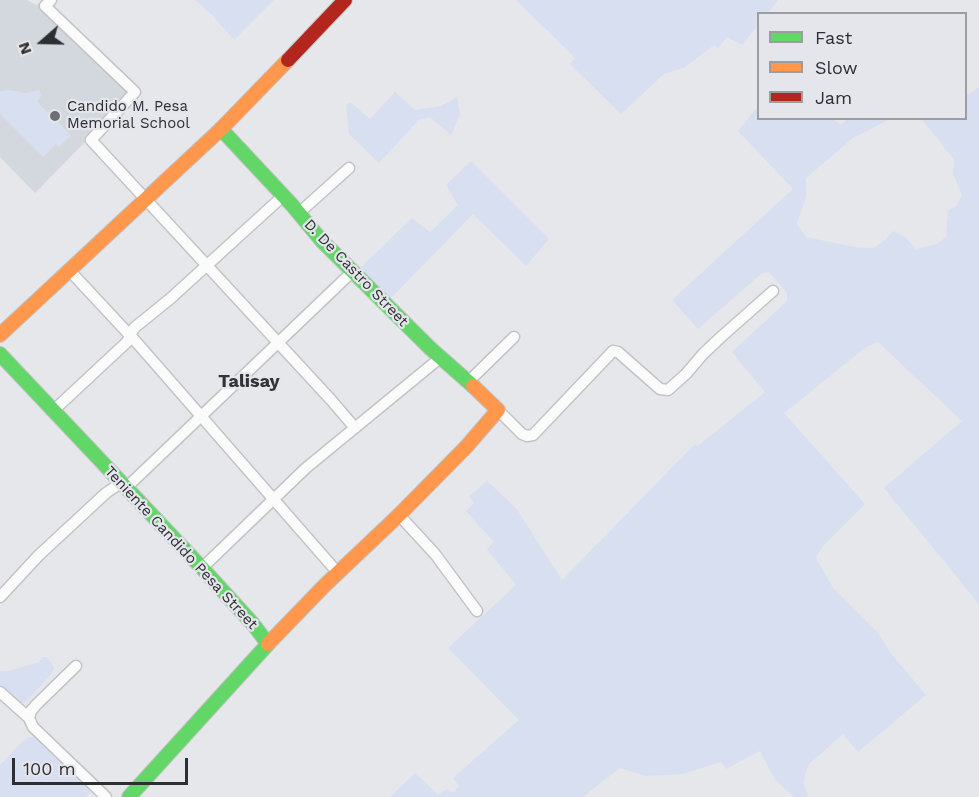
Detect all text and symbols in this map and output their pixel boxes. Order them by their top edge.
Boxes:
north arrow [12,12,72,72]
legend [757,12,967,120]
text: Fast [815,27,852,48]
text: N [14,40,36,57]
text: Slow [815,57,858,78]
text: Jam [815,87,852,108]
place label: Candido M. Pesa Memorial School [67,98,190,133]
marker: Candido M. Pesa Memorial School [48,109,62,123]
street label: D. De Castro Street [300,216,412,330]
district label: Talisay [218,371,280,393]
street label: Teniente Candido Pesa Street [101,463,261,633]
scale bar [15,746,190,784]
text: 100 m [23,758,76,779]

